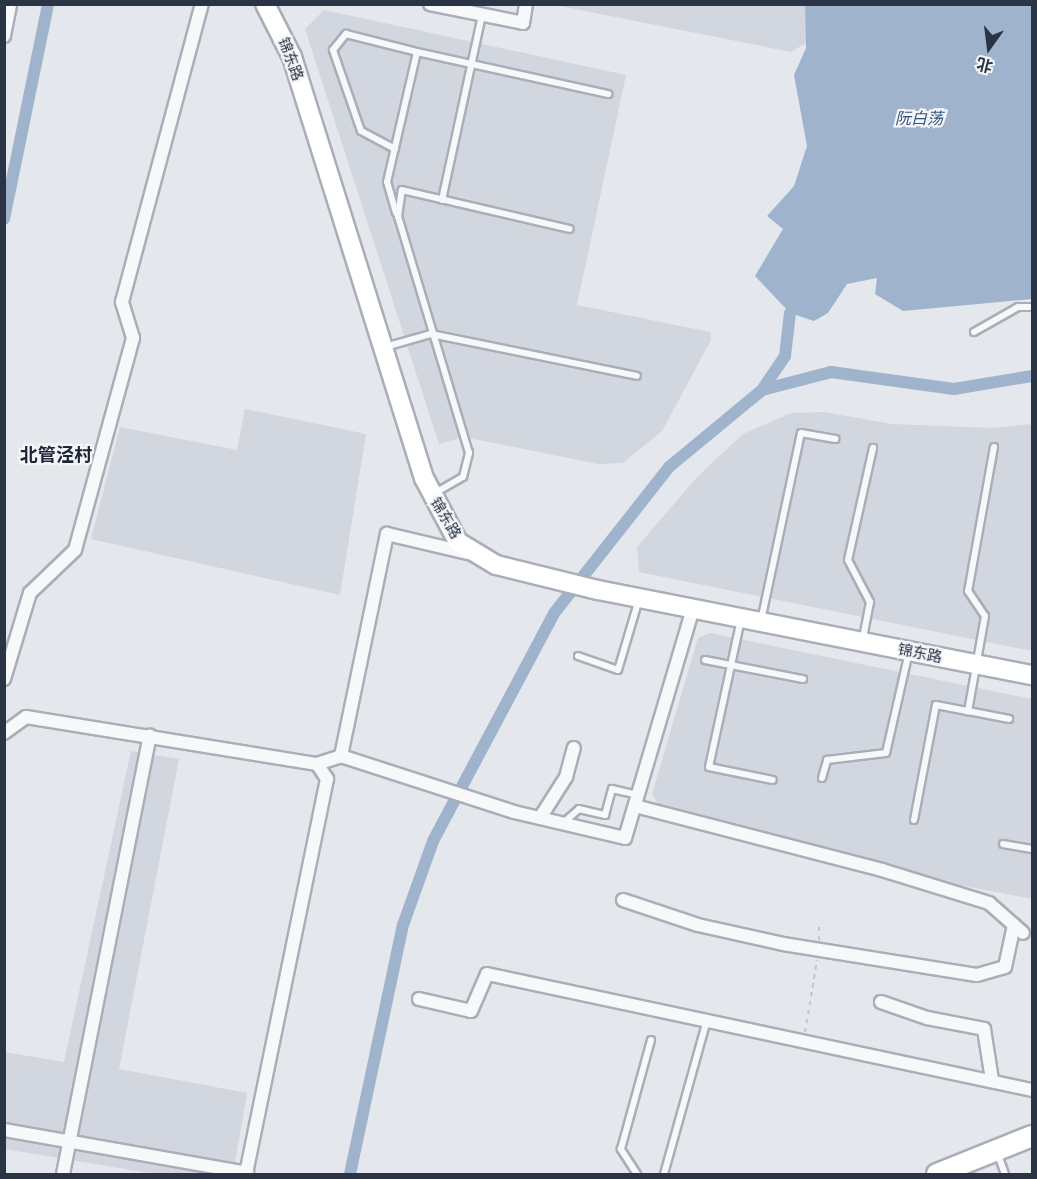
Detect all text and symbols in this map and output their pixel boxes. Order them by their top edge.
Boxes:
north arrow [959,18,1019,78]
street label: 锦东路 [275,35,307,83]
text: 北 [974,55,995,77]
water label: 阮白荡 [895,108,943,128]
district label: 北管泾村 [20,443,92,465]
street label: 锦东路 [427,494,465,542]
street label: 锦东路 [896,640,944,666]

